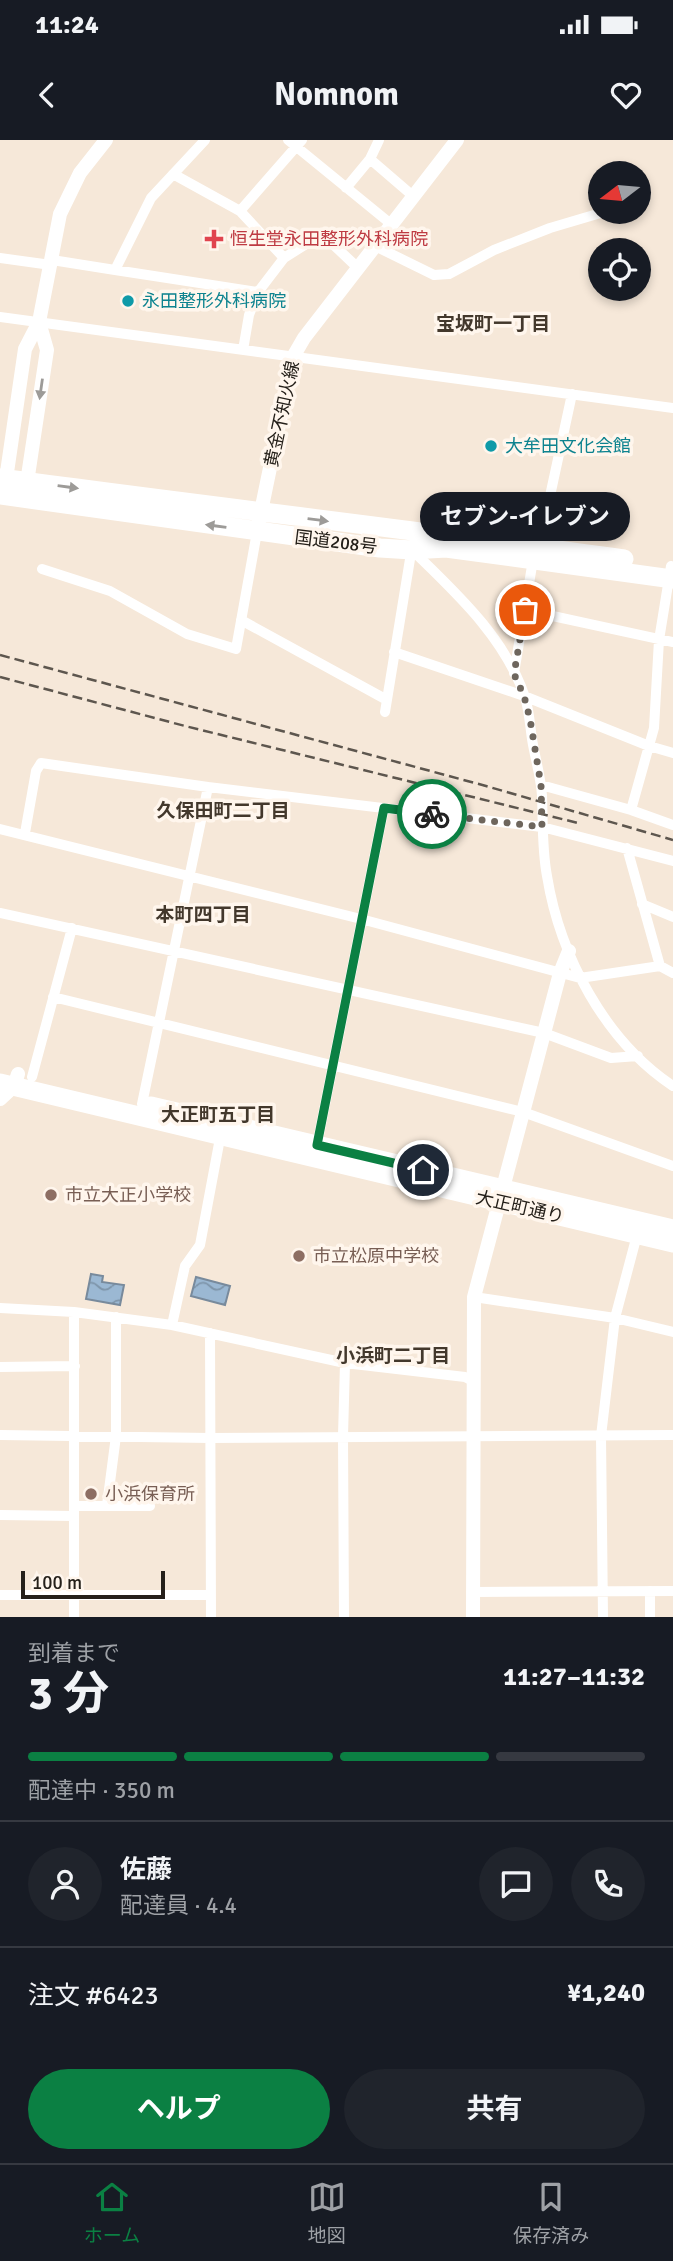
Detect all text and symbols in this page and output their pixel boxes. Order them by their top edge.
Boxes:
text: 11:24 [35,9,99,41]
text: Nomnom [274,75,399,114]
icon: back [28,76,66,114]
icon: heart [607,76,645,114]
north arrow [588,161,651,224]
map controls [588,161,651,301]
place label: 恒生堂永田整形外科病院 [230,228,428,250]
marker: 恒生堂永田整形外科病院 [204,229,224,249]
button: locate [588,238,651,301]
place label: 永田整形外科病院 [142,290,286,312]
marker: 永田整形外科病院 [120,293,136,309]
district label: 宝坂町一丁目 [436,312,550,336]
street label: 黄金不知火線 [260,359,304,469]
one-way arrow [35,378,46,400]
place label: 大牟田文化会館 [505,435,631,457]
marker: 大牟田文化会館 [483,438,499,454]
one-way arrow [57,482,79,493]
callout: セブン-イレブン [420,491,630,540]
text: セブン-イレブン [440,502,610,531]
one-way arrow [307,514,329,525]
one-way arrow [205,521,227,532]
street label: 国道208号 [293,526,379,558]
pin [495,580,555,640]
icon: bag [506,591,544,629]
courier [397,779,467,849]
icon: bike [413,795,451,833]
district label: 久保田町二丁目 [156,799,290,823]
district label: 本町四丁目 [155,903,251,927]
district label: 大正町五丁目 [161,1103,275,1127]
pin [393,1140,453,1200]
icon: home [404,1151,442,1189]
place label: 市立大正小学校 [65,1184,191,1206]
street label: 大正町通り [474,1186,566,1228]
marker: 市立大正小学校 [43,1187,59,1203]
place label: 市立松原中学校 [313,1245,439,1267]
marker: 市立松原中学校 [291,1248,307,1264]
district label: 小浜町二丁目 [336,1344,450,1368]
place label: 小浜保育所 [105,1483,195,1505]
marker: 小浜保育所 [83,1486,99,1502]
scale bar [21,1568,164,1600]
text: 100 m [32,1571,82,1595]
text: 到着まで [28,1639,120,1668]
text: 11:27–11:32 [503,1661,645,1693]
text: 3 分 [28,1666,109,1722]
text: 配達中 · 350 m [28,1776,175,1805]
button: person [28,1847,102,1921]
button: chat [479,1847,553,1921]
button: phone [571,1847,645,1921]
text: 佐藤 [120,1854,172,1886]
text: 配達員 · 4.4 [120,1891,237,1920]
text: ¥1,240 [567,1977,645,2009]
text: 注文 #6423 [28,1980,159,2012]
button: ヘルプ [28,2069,330,2149]
button: 共有 [344,2069,645,2149]
tab: ホーム [84,2178,140,2248]
tab: 地図 [308,2178,346,2248]
tab: 保存済み [513,2178,589,2248]

